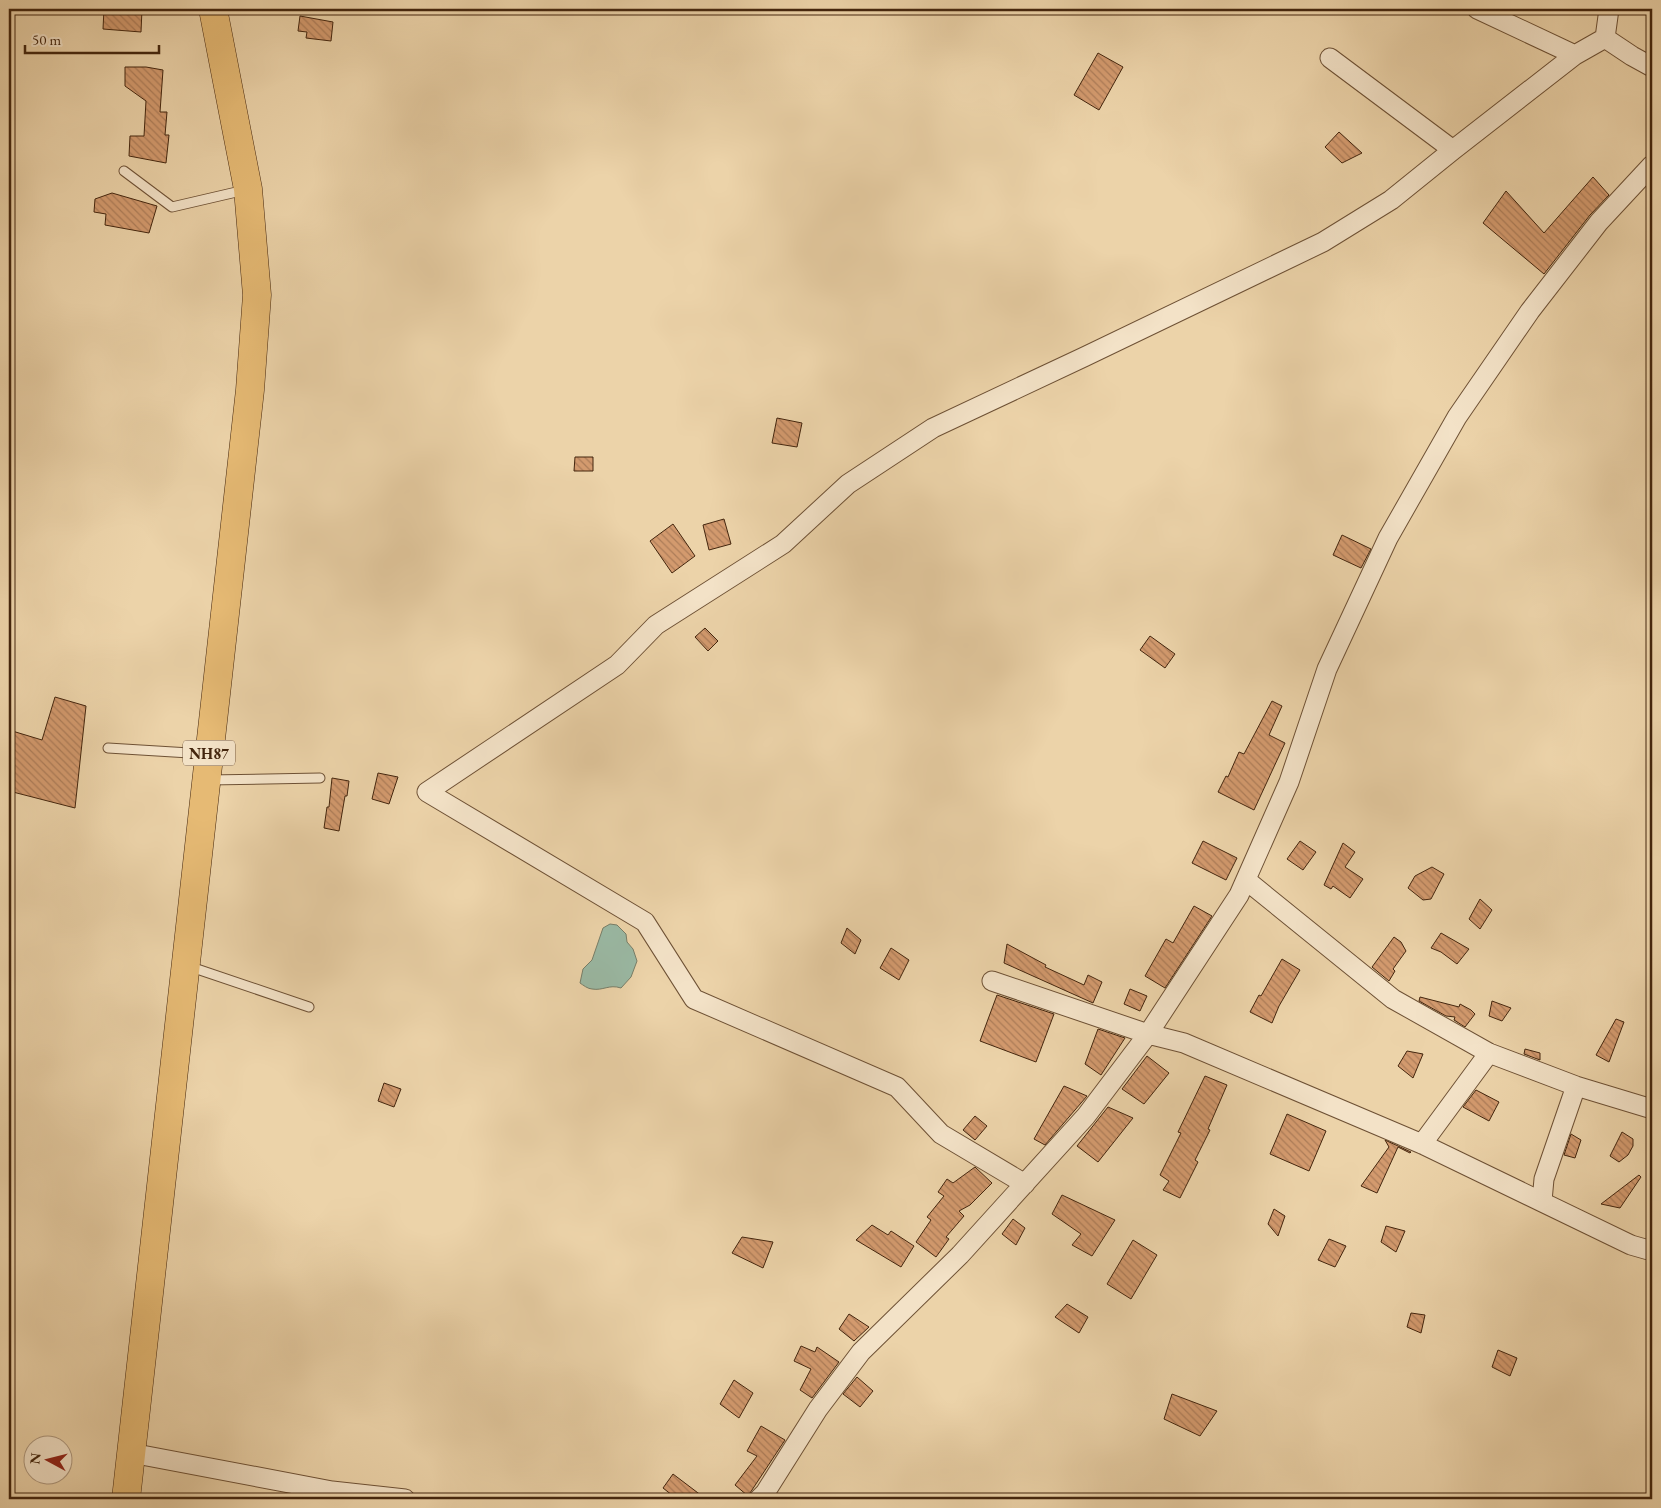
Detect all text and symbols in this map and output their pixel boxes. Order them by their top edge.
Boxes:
scale bar [25,22,159,54]
text: 50 m [32,30,61,49]
road number: NH87 [183,740,235,766]
north arrow [22,1436,72,1486]
text: N [25,1451,45,1465]

